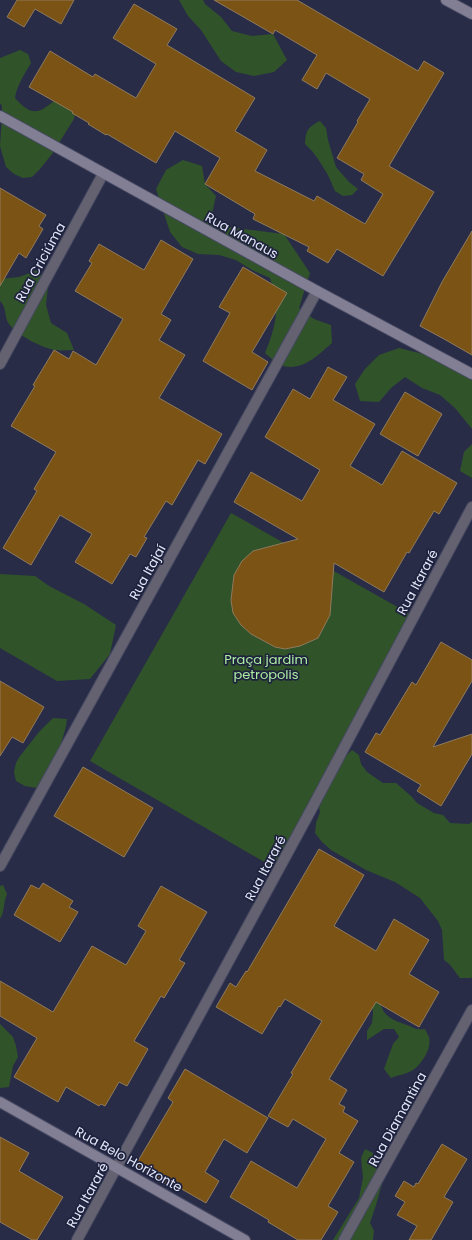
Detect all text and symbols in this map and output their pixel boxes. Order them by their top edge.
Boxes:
street label: Rua Manaus [202,208,282,263]
street label: Rua Criciúma [11,219,70,305]
street label: Rua Itajaí [124,541,170,603]
street label: Rua Itararé [392,546,443,618]
park label: Praça jardim petropolis [224,650,308,684]
street label: Rua Itararé [240,832,291,904]
street label: Rua Diamantina [364,1069,431,1170]
street label: Rua Belo Horizonte [72,1122,186,1197]
street label: Rua Itararé [62,1159,113,1231]

